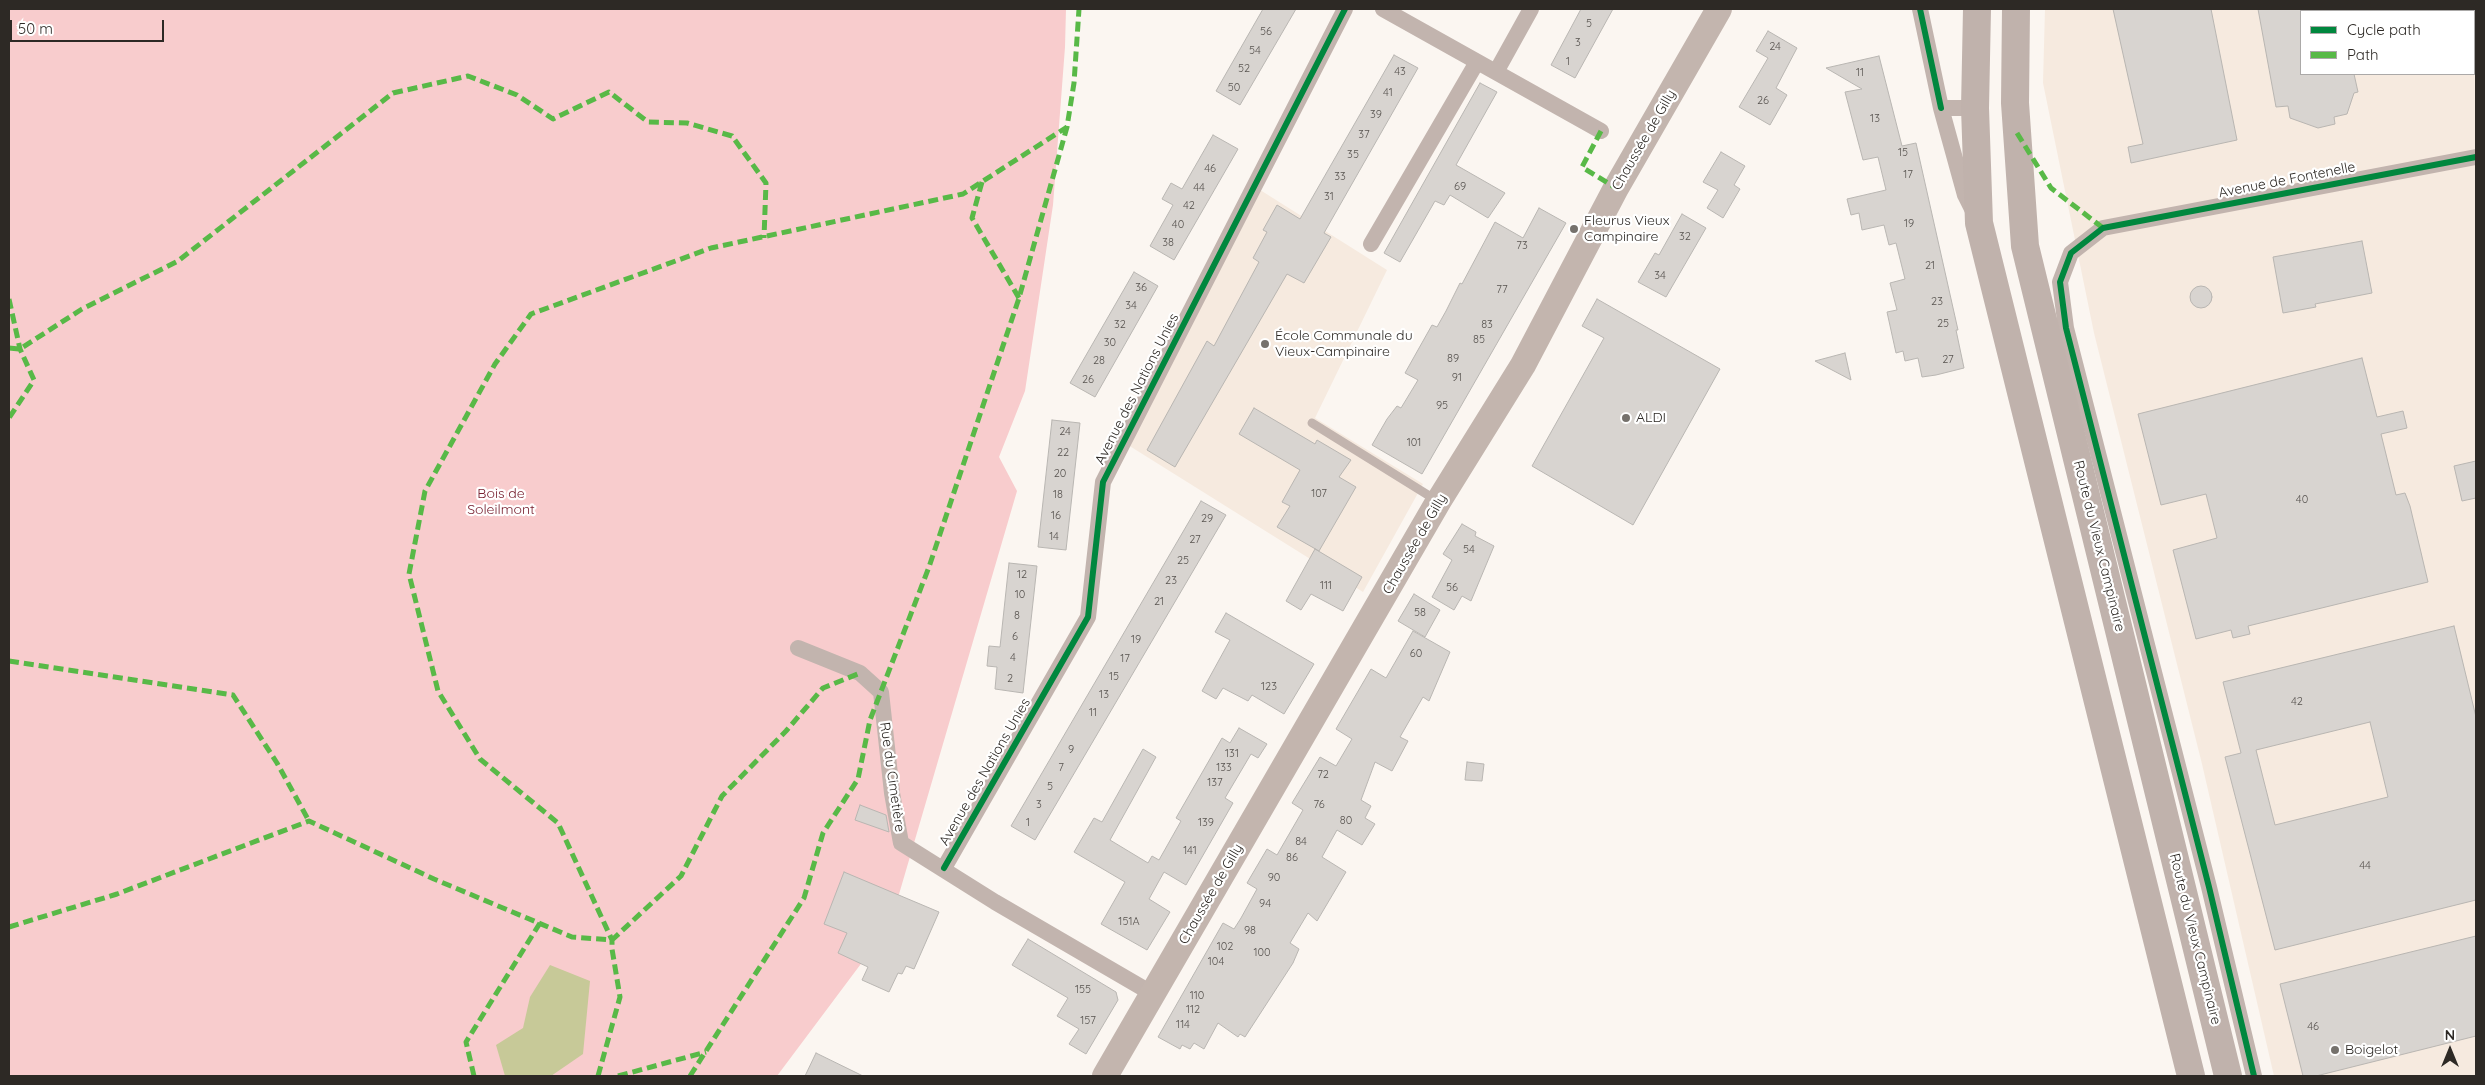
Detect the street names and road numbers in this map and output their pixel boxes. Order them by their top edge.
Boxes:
street label: Chaussée de Gilly [1608,87,1680,193]
street label: Avenue de Fontenelle [2217,158,2357,202]
street label: Avenue des Nations Unies [1092,311,1182,467]
street label: Route du Vieux Campinaire [2070,459,2128,633]
street label: Chaussée de Gilly [1379,491,1451,597]
street label: Avenue des Nations Unies [936,695,1034,849]
street label: Rue du Cimetière [876,721,908,833]
street label: Chaussée de Gilly [1175,841,1247,947]
street label: Route du Vieux Campinaire [2166,852,2224,1026]

